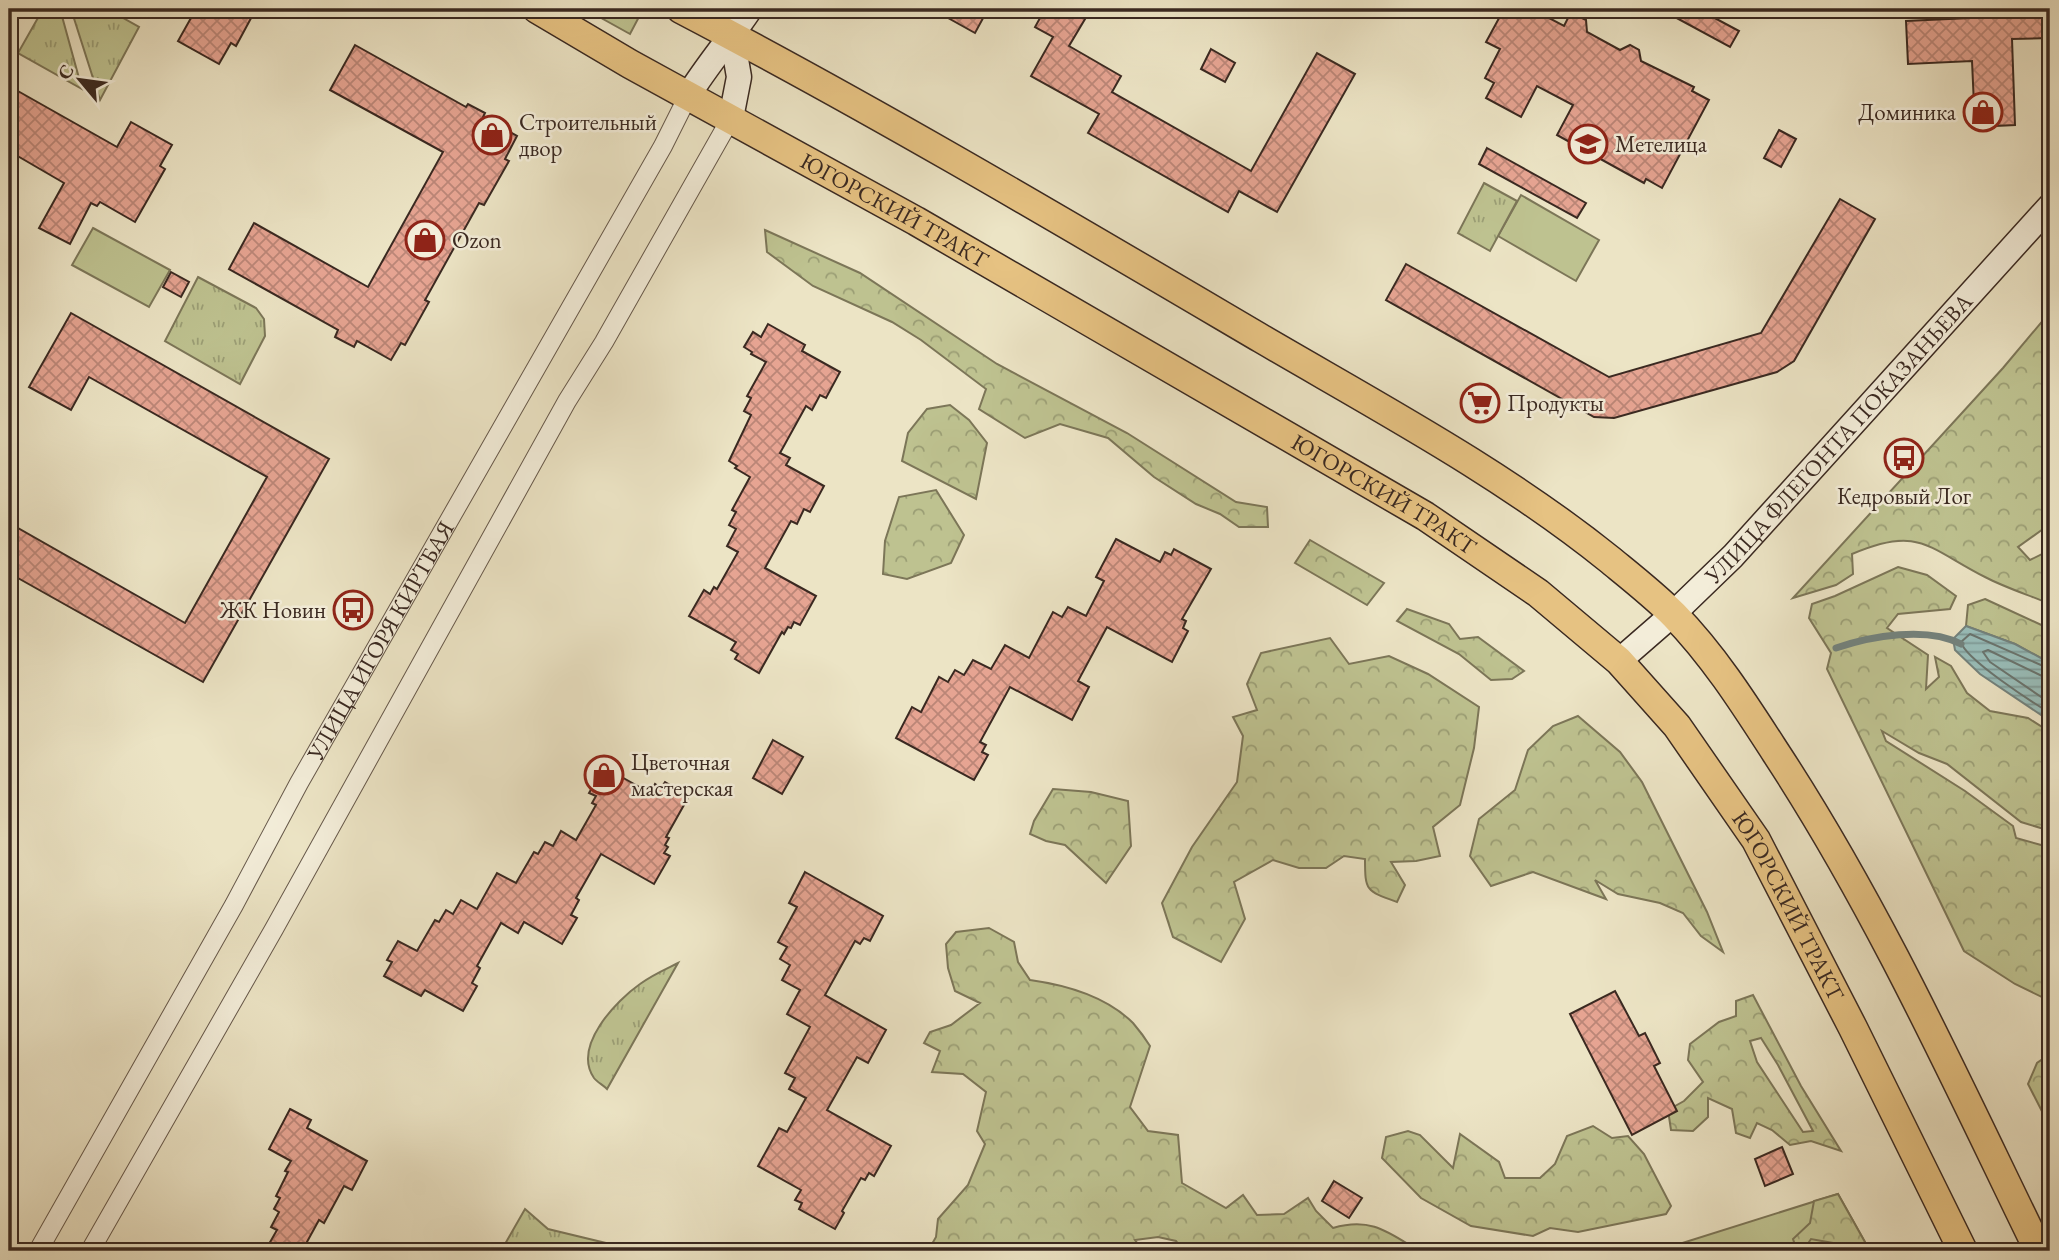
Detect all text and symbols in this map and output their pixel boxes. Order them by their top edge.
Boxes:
north arrow [46,46,116,116]
text: С [51,60,80,84]
shop icon: Доминика [1962,91,2004,133]
place label: Доминика [1858,97,1957,127]
place label: Строительный двор [519,107,657,163]
shop icon: Строительный двор [471,114,513,156]
school or university icon: Метелица [1567,123,1609,165]
place label: Метелица [1615,129,1708,159]
street label: ЮГОРСКИЙ ТРАКТ [795,145,994,275]
shop icon: Ozon [404,219,446,261]
place label: Ozon [452,225,502,255]
street label: УЛИЦА ФЛЕГОНТА ПОКАЗАНЬЕВА [1698,286,1980,591]
supermarket icon: Продукты [1459,382,1501,424]
place label: Продукты [1507,388,1604,418]
street label: ЮГОРСКИЙ ТРАКТ [1286,427,1483,562]
bus stop icon: Кедровый Лог [1883,437,1925,479]
place label: Кедровый Лог [1837,481,1971,511]
street label: УЛИЦА ИГОРЯ КИРТБАЯ [300,515,461,767]
bus stop icon: ЖК Новин [332,589,374,631]
place label: ЖК Новин [219,595,326,625]
place label: Цветочная мастерская [631,747,733,803]
shop icon: Цветочная мастерская [583,754,625,796]
street label: ЮГОРСКИЙ ТРАКТ [1725,805,1851,1006]

